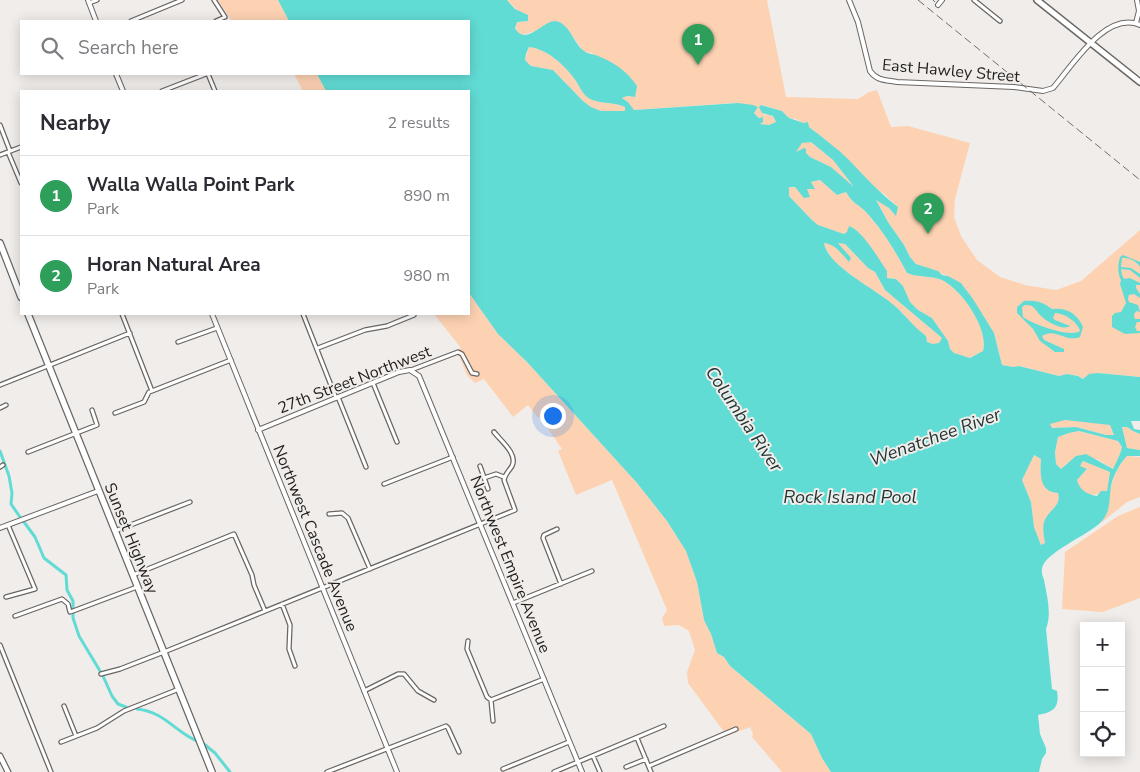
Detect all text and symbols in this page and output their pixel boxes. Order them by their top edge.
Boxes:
search box [20,20,470,75]
pin: 1 [682,24,714,65]
icon: search [38,34,66,62]
text: Search here [78,35,179,61]
street label: East Hawley Street [881,54,1021,88]
text: Nearby [40,109,110,137]
text: 2 results [388,112,450,134]
text: Walla Walla Point Park [87,172,294,198]
text: 1 [51,185,61,207]
text: 890 m [403,185,450,207]
pin: 2 [912,193,944,234]
text: Park [87,198,119,220]
text: Horan Natural Area [87,252,261,278]
text: 2 [51,265,61,287]
text: 980 m [403,265,450,287]
text: Park [87,278,119,300]
street label: 27th Street Northwest [275,340,434,419]
water label: Columbia River [700,361,789,477]
water label: Wenatchee River [866,402,1004,472]
your location [540,403,566,429]
street label: Northwest Cascade Avenue [267,442,363,635]
street label: Northwest Empire Avenue [464,472,556,656]
street label: Sunset Highway [99,480,164,598]
water label: Rock Island Pool [783,485,917,509]
map controls [1080,622,1125,757]
button: + [1080,622,1125,667]
button: − [1080,667,1125,712]
button: locate [1080,712,1125,757]

